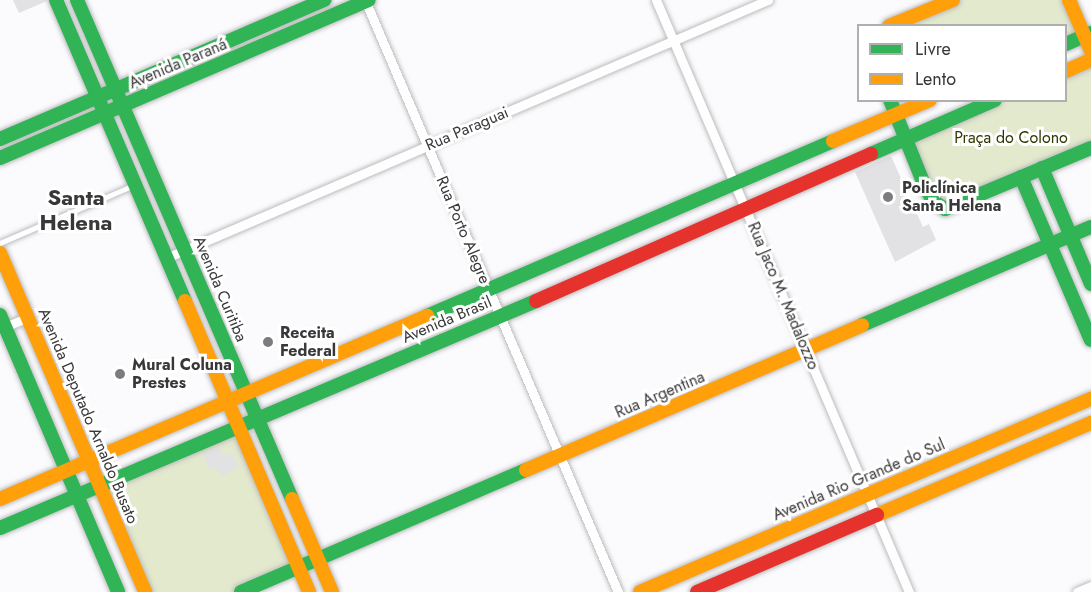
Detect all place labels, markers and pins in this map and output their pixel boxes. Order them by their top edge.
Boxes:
place label: Policlínica Santa Helena [902,178,1001,216]
marker: Policlínica Santa Helena [879,188,897,206]
place label: Receita Federal [280,323,336,361]
marker: Receita Federal [261,335,275,349]
place label: Mural Coluna Prestes [132,355,232,393]
marker: Mural Coluna Prestes [113,367,127,381]

